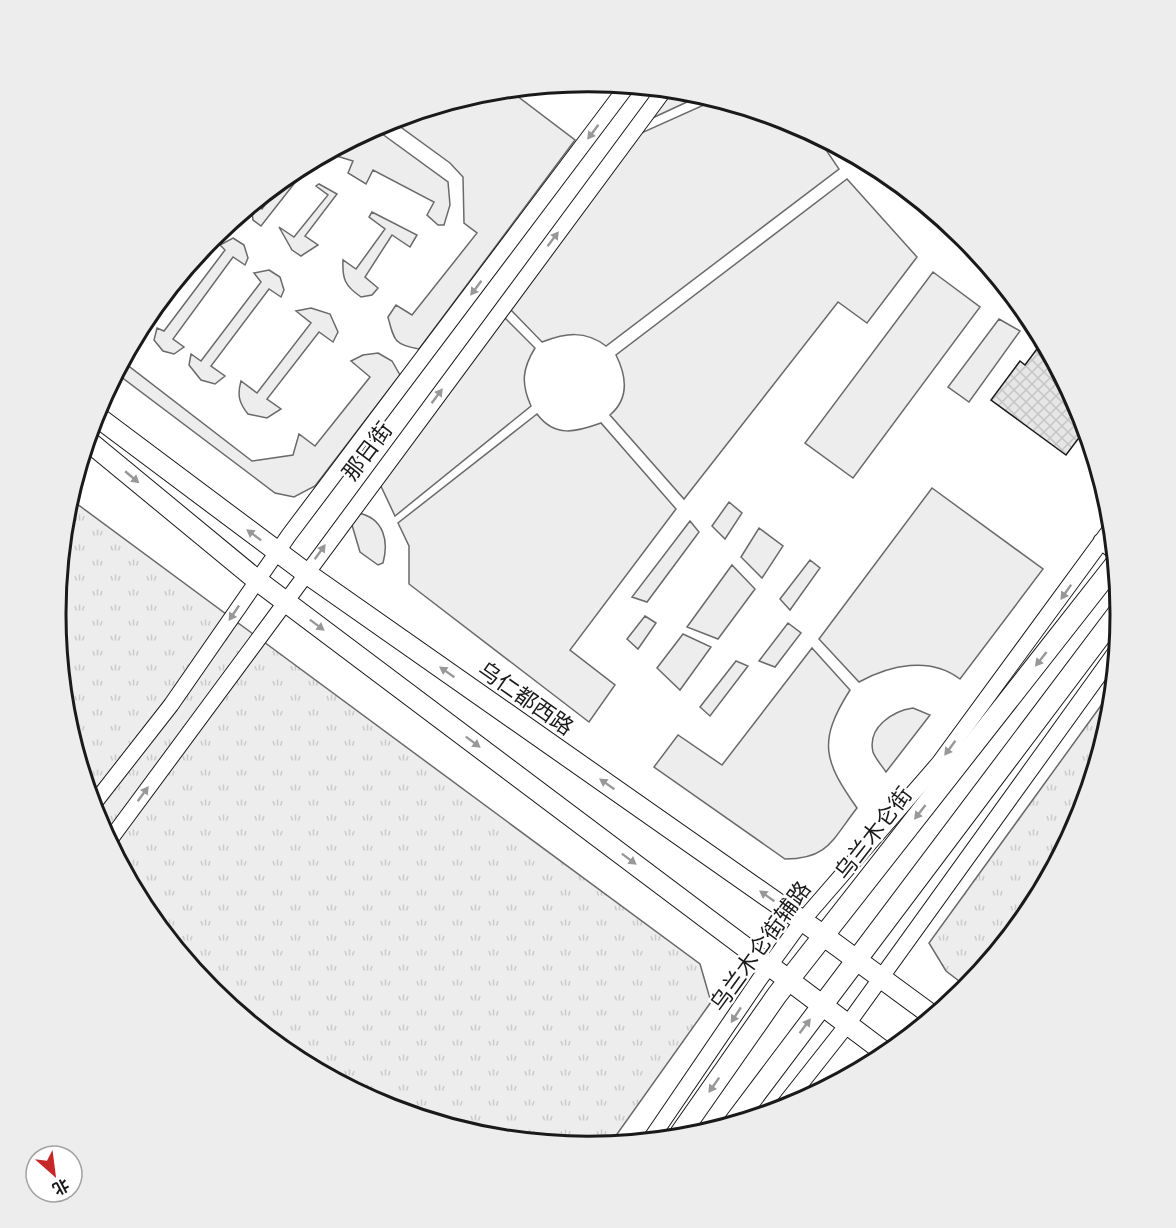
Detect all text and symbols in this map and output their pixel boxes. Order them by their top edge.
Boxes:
one-way arrow [588,125,600,140]
one-way arrow [547,232,559,248]
one-way arrow [470,280,482,295]
one-way arrow [430,388,442,403]
street label: 那日街 [336,416,398,486]
one-way arrow [124,470,139,483]
one-way arrow [247,529,262,541]
one-way arrow [314,545,326,561]
one-way arrow [1060,583,1072,599]
one-way arrow [229,604,240,621]
one-way arrow [309,619,325,632]
one-way arrow [1034,651,1047,667]
street label: 乌仁都西路 [473,655,579,741]
one-way arrow [440,666,456,678]
one-way arrow [465,736,481,749]
one-way arrow [944,741,956,756]
one-way arrow [599,779,615,790]
street label: 乌兰木仑街 [828,781,918,885]
one-way arrow [137,787,149,803]
one-way arrow [915,805,927,820]
one-way arrow [621,853,637,866]
street label: 乌兰木仑街辅路 [703,875,817,1017]
one-way arrow [759,890,775,902]
one-way arrow [731,1007,742,1023]
one-way arrow [799,1019,811,1035]
one-way arrow [709,1077,720,1093]
north arrow [24,1144,84,1204]
text: 北 [49,1175,73,1200]

